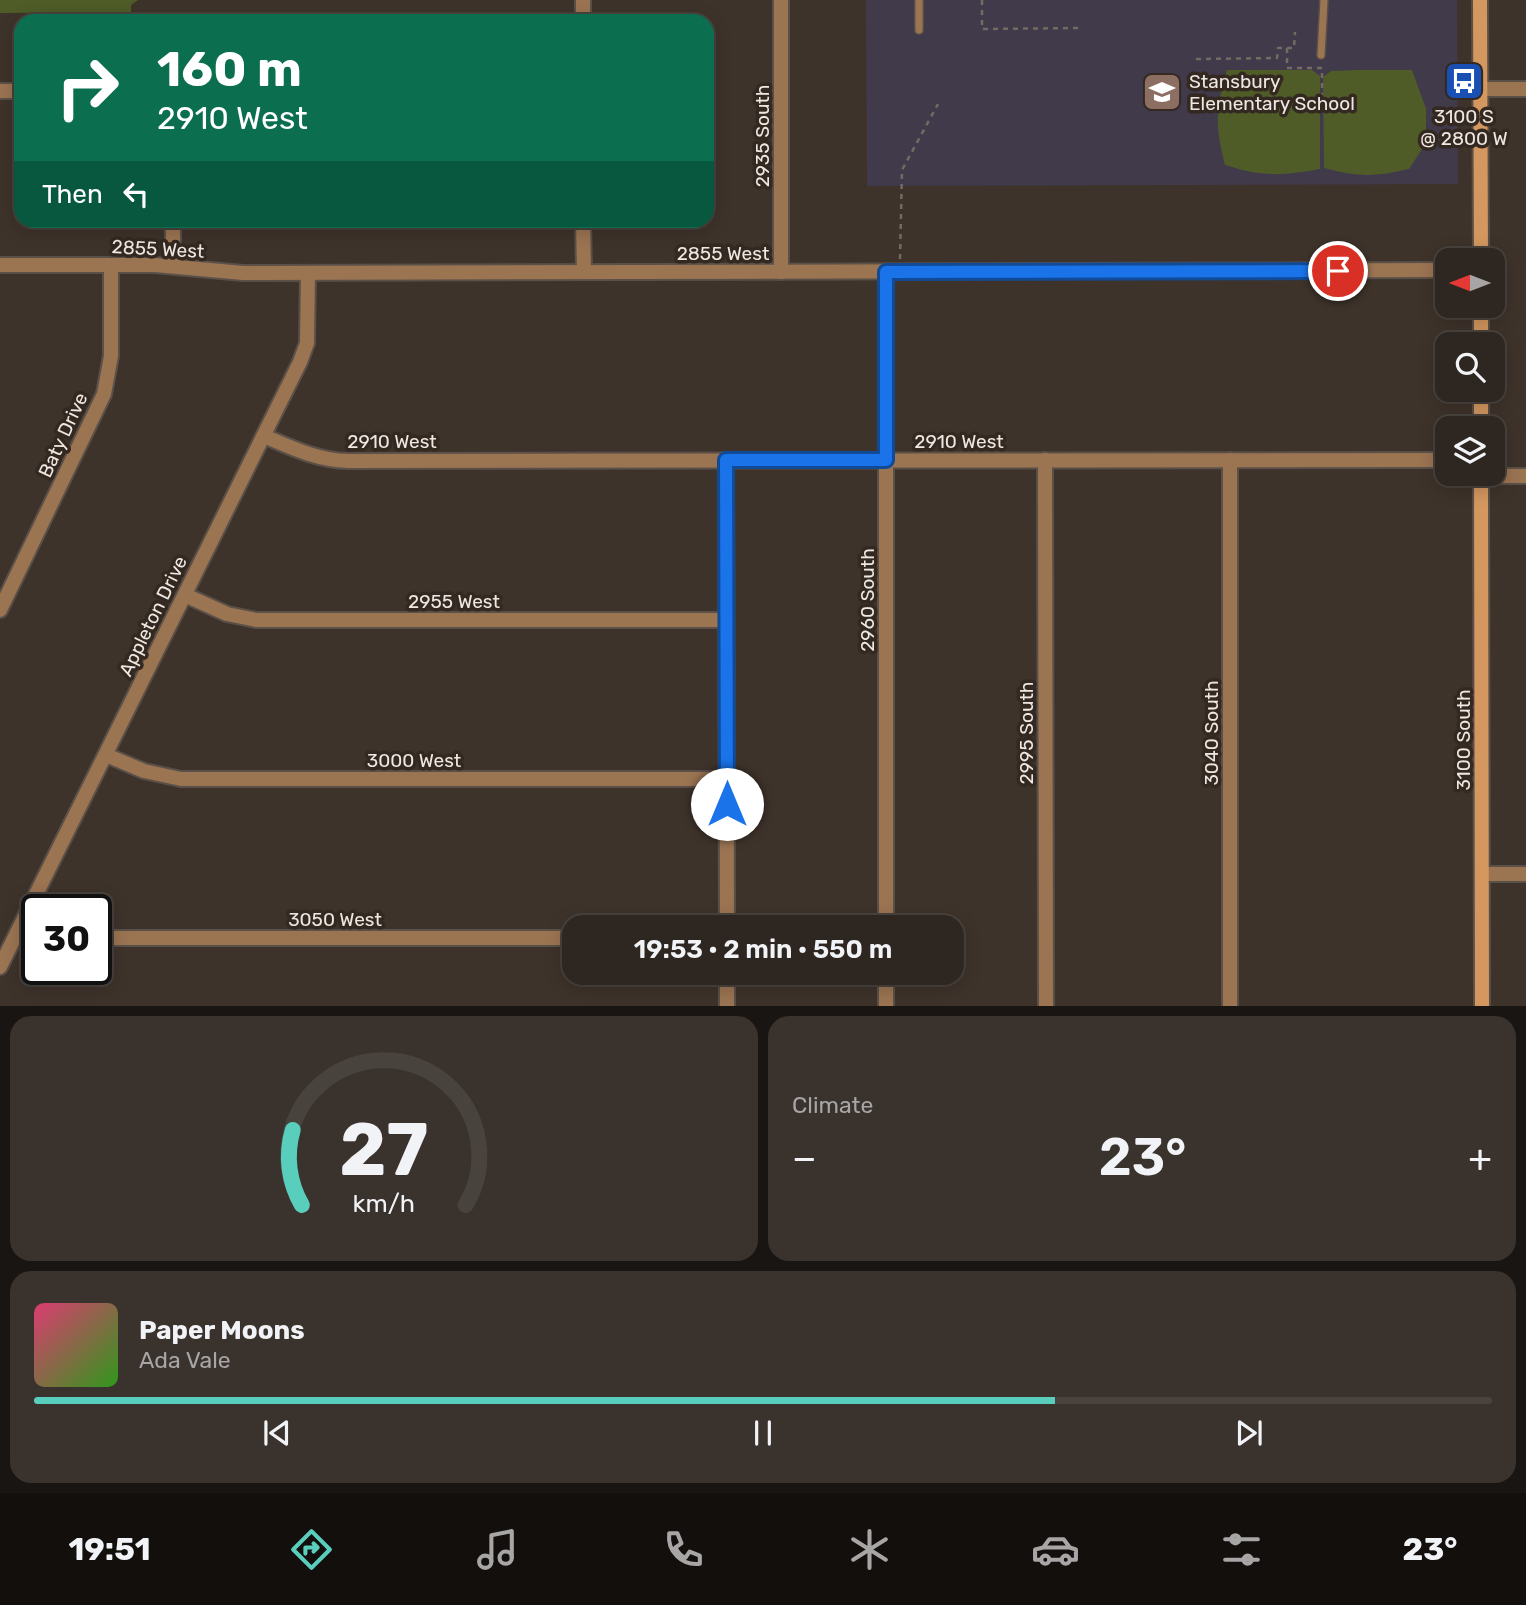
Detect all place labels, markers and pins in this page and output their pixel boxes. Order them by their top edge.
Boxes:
bus stop icon: 3100 S @ 2800 W [1443,60,1485,102]
place label: Stansbury Elementary School [1189,70,1355,115]
school or university icon: Stansbury Elementary School [1141,71,1183,113]
place label: 3100 S @ 2800 W [1420,105,1508,150]
pin [1308,241,1368,301]

